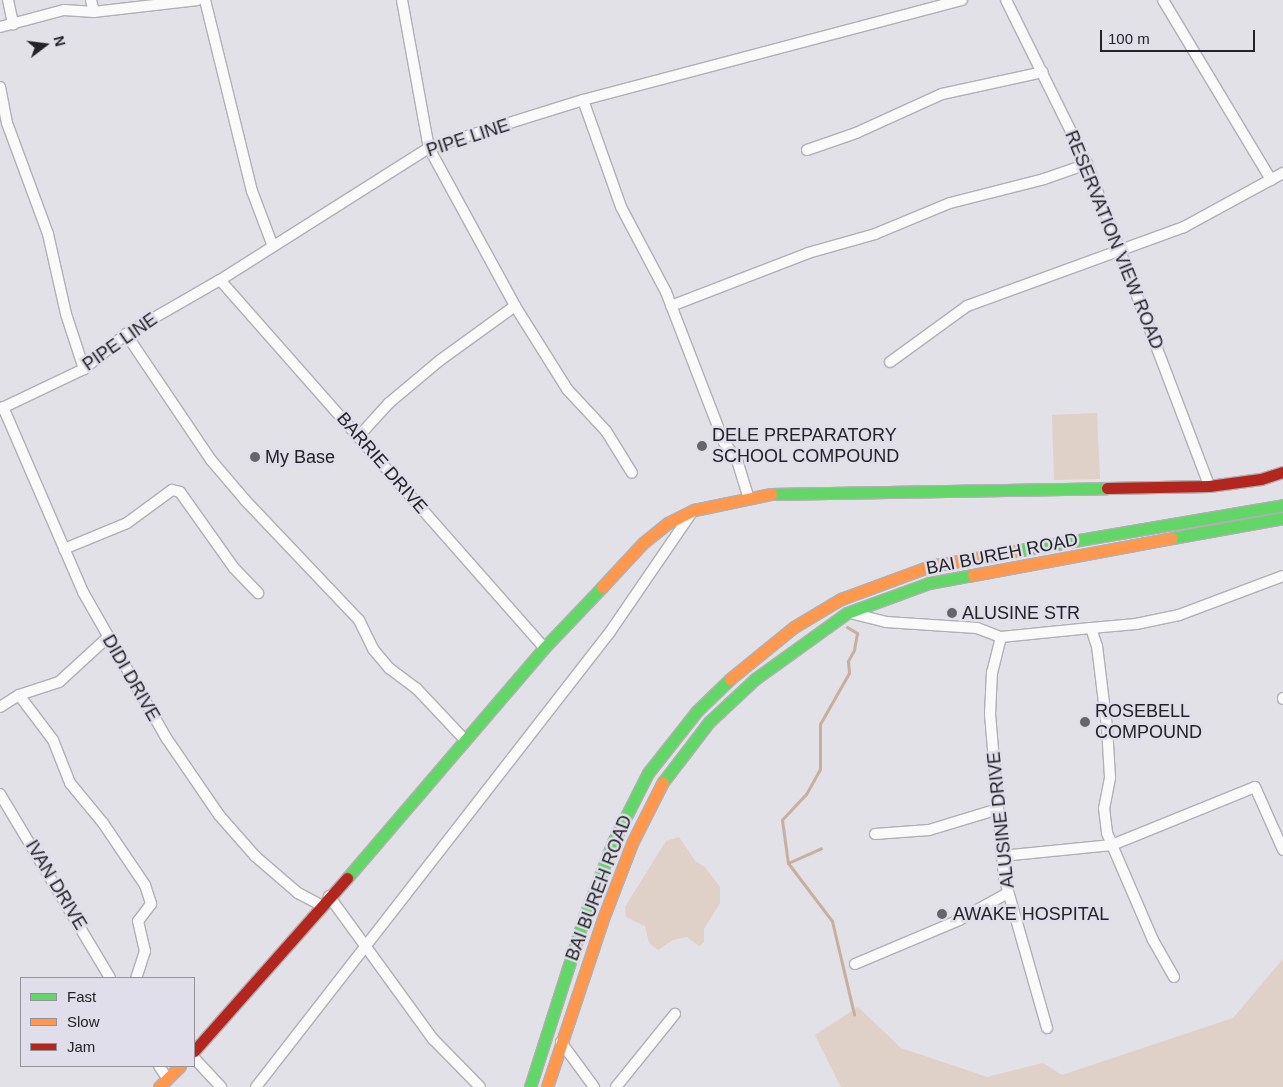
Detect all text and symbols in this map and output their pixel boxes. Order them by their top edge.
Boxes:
north arrow [20,20,70,70]
scale bar [1103,20,1258,52]
text: 100 m [1108,30,1150,47]
text: N [50,34,69,48]
street label: PIPE LINE [424,114,512,162]
street label: RESERVATION VIEW ROAD [1060,127,1168,353]
street label: PIPE LINE [79,308,161,376]
street label: BARRIE DRIVE [332,408,432,518]
place label: DELE PREPARATORY SCHOOL COMPOUND [712,425,900,468]
marker: DELE PREPARATORY SCHOOL COMPOUND [696,440,708,452]
place label: My Base [265,446,335,468]
marker: My Base [249,451,261,463]
street label: BAI BUREH ROAD [924,529,1080,579]
place label: ALUSINE STR [962,602,1080,624]
marker: ALUSINE STR [946,607,958,619]
street label: DIDI DRIVE [98,631,164,725]
place label: ROSEBELL COMPOUND [1095,701,1202,744]
marker: ROSEBELL COMPOUND [1079,716,1091,728]
street label: ALUSINE DRIVE [983,751,1019,889]
street label: BAI BUREH ROAD [561,812,637,964]
street label: IVAN DRIVE [21,836,91,934]
place label: AWAKE HOSPITAL [953,903,1109,925]
marker: AWAKE HOSPITAL [935,907,949,921]
legend [20,977,195,1067]
text: Fast [67,988,96,1005]
text: Slow [67,1013,100,1030]
text: Jam [67,1038,95,1055]

